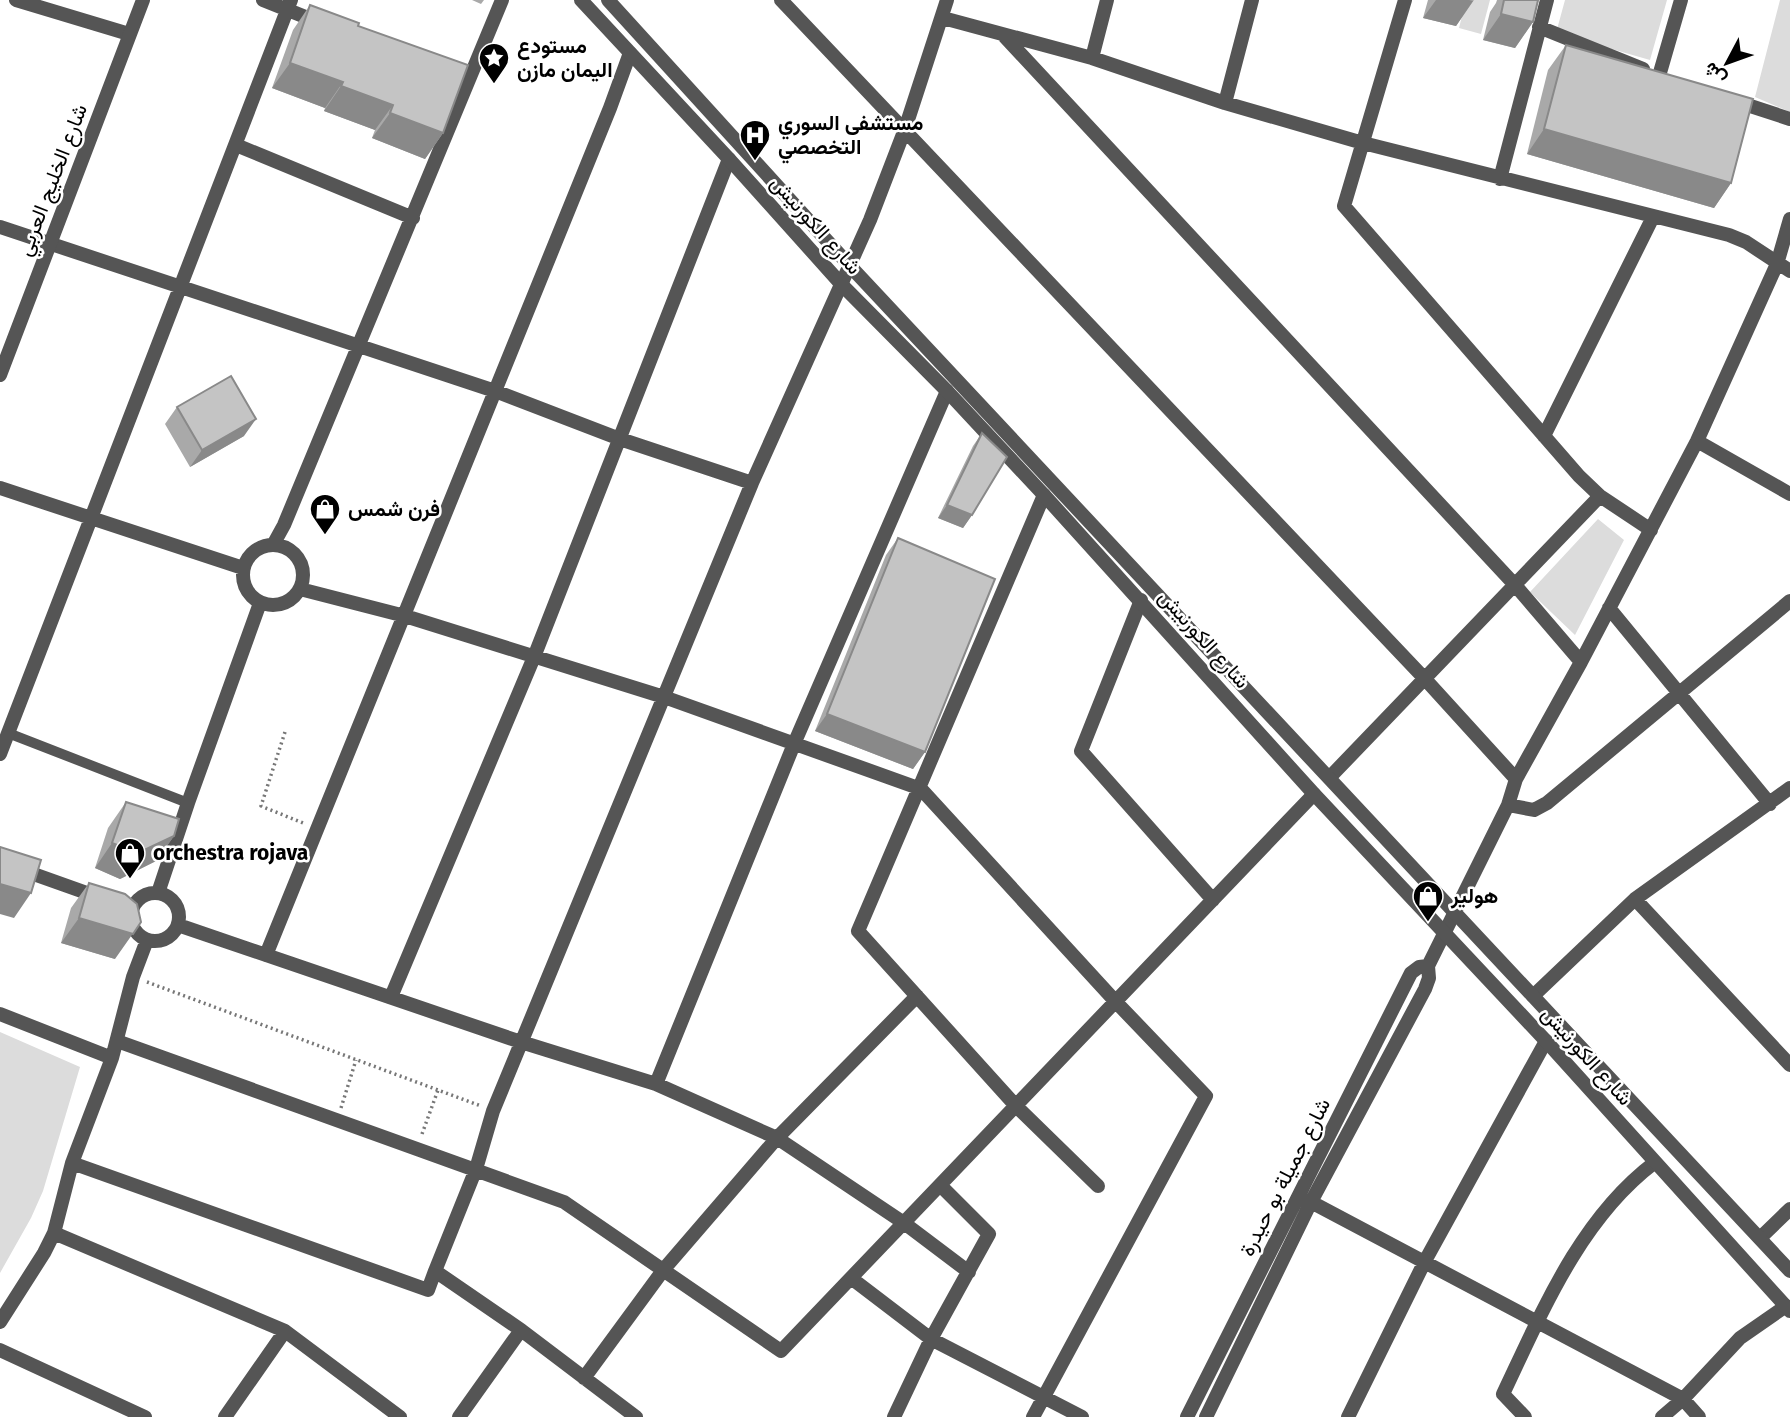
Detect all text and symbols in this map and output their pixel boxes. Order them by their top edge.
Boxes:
north arrow [1692,28,1762,98]
place label: مستودع اليمان مازن [517,33,613,83]
place icon: مستودع اليمان مازن [477,41,511,85]
text: ش [1698,58,1731,90]
street label: شارع الخليج العربي [11,100,97,261]
place label: مستشفى السوري التخصصي [778,110,923,164]
hospital icon: مستشفى السوري التخصصي [738,118,772,162]
street label: شارع الكورنيش [764,170,867,280]
shop icon: فرن شمس [308,492,342,536]
place label: فرن شمس [348,496,440,522]
street label: شارع الكورنيش [1152,584,1255,694]
shop icon: orchestra rojava [113,836,147,880]
place label: orchestra rojava [153,840,308,866]
shop icon: هولير [1411,879,1445,923]
place label: هولير [1450,883,1498,909]
street label: شارع الكورنيش [1535,1001,1638,1111]
street label: شارع جميلة بو حيدرة [1234,1094,1337,1261]

